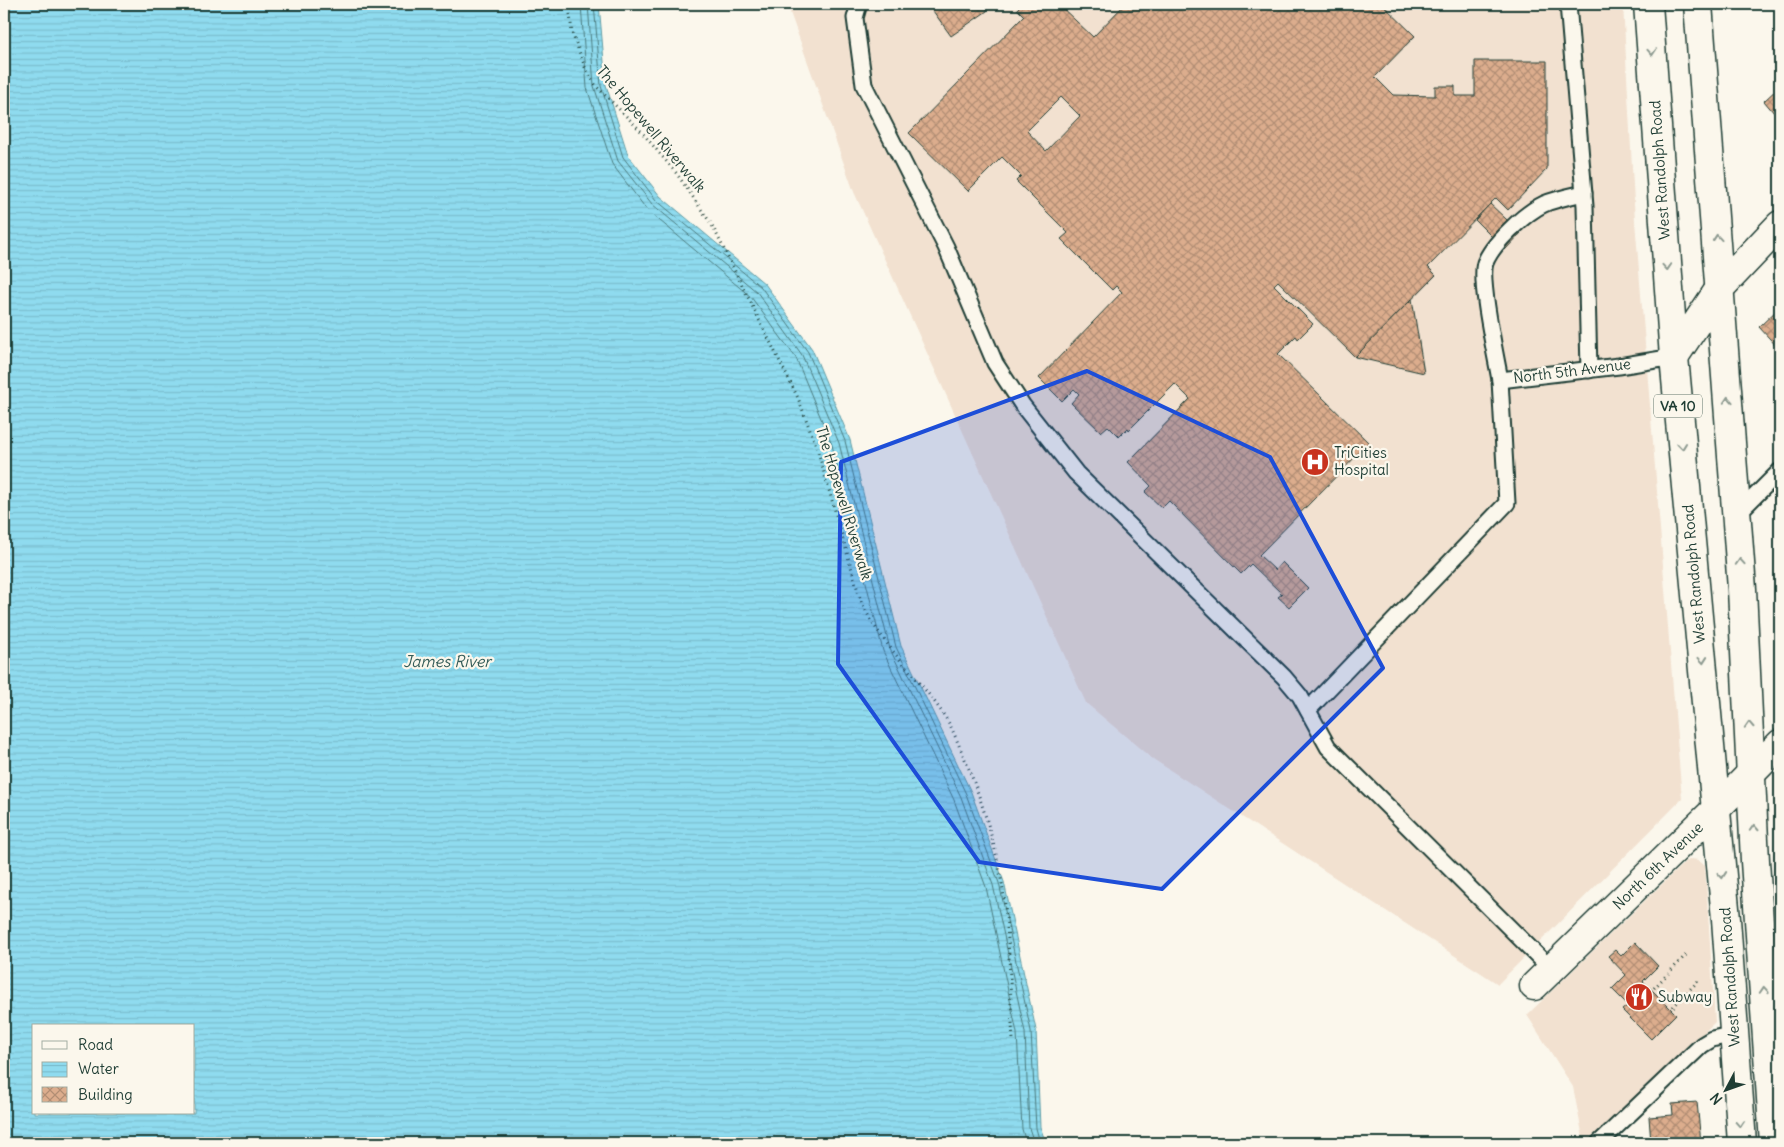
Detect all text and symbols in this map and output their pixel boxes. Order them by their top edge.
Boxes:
one-way arrow [1646,49,1657,57]
street label: The Hopewell Riverwalk [593,61,710,196]
street label: West Randolph Road [1645,99,1674,240]
one-way arrow [1711,234,1722,242]
one-way arrow [1662,263,1673,271]
street label: North 5th Avenue [1512,354,1632,387]
road number: VA 10 [1654,394,1702,418]
one-way arrow [1723,396,1734,404]
street label: The Hopewell Riverwalk [812,424,877,582]
one-way arrow [1676,442,1687,450]
place label: TriCities Hospital [1334,443,1389,479]
hospital icon: TriCities Hospital [1300,447,1330,477]
street label: West Randolph Road [1678,503,1709,645]
one-way arrow [1735,558,1746,566]
water label: James River [403,651,493,671]
one-way arrow [1697,656,1708,664]
one-way arrow [1743,720,1754,728]
street label: North 6th Avenue [1609,818,1707,914]
one-way arrow [1748,823,1759,831]
one-way arrow [1717,871,1728,879]
street label: West Randolph Road [1715,906,1744,1047]
restaurant icon: Subway [1624,982,1654,1012]
one-way arrow [1758,986,1769,994]
place label: Subway [1658,987,1712,1006]
legend [32,1024,195,1114]
text: Road [78,1035,113,1054]
text: Water [78,1059,119,1078]
north arrow [1702,1064,1752,1114]
text: Building [78,1085,133,1104]
text: N [1706,1089,1726,1108]
one-way arrow [1735,1120,1746,1128]

